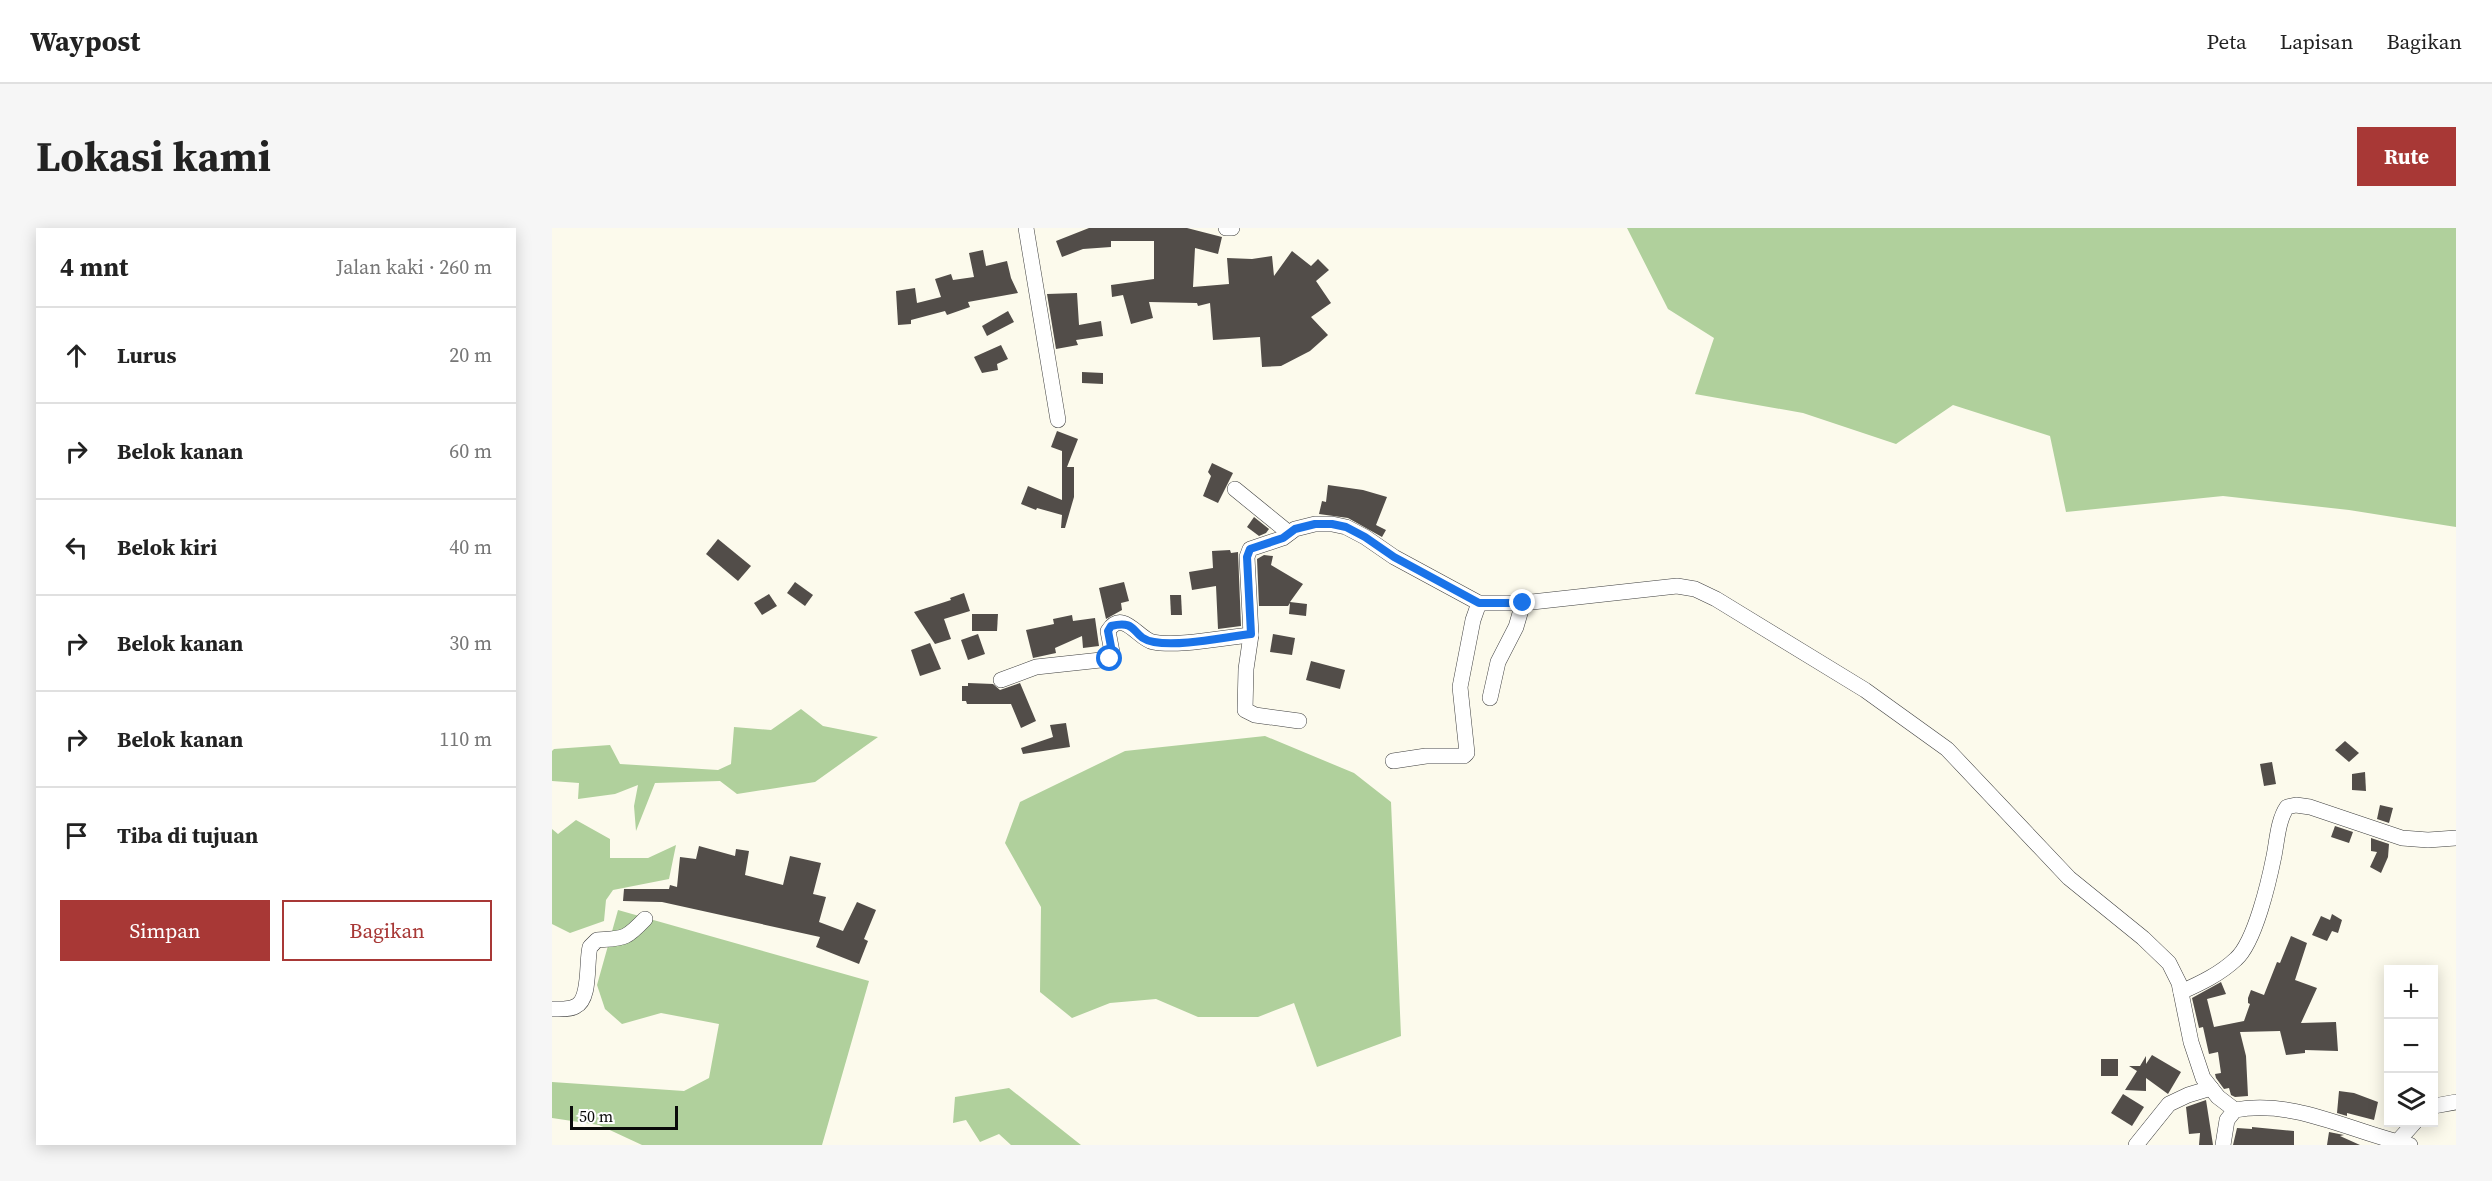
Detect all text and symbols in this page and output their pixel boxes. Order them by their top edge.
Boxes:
text: Waypost [30,22,140,60]
text: Peta [2206,27,2247,56]
text: Lapisan [2280,27,2353,56]
text: Bagikan [2386,27,2462,56]
text: Lokasi kami [36,127,271,185]
button: Rute [2357,127,2456,186]
text: 4 mnt [60,249,128,285]
text: Jalan kaki · 260 m [336,253,492,281]
icon: ahead [60,339,93,372]
text: Lurus [117,340,176,370]
text: 20 m [449,341,492,369]
icon: right [60,435,93,468]
text: Belok kanan [117,436,243,466]
text: 60 m [449,437,492,465]
icon: left [60,531,93,564]
text: Belok kiri [117,532,217,562]
text: 40 m [449,533,492,561]
route end [1509,589,1535,615]
icon: right [60,627,93,660]
text: Belok kanan [117,628,243,658]
text: 30 m [449,629,492,657]
route start [1096,645,1122,671]
icon: right [60,723,93,756]
text: Belok kanan [117,724,243,754]
text: 110 m [439,725,492,753]
icon: arrive [60,819,93,852]
text: Tiba di tujuan [117,820,258,850]
button: Simpan [60,900,270,961]
button: Bagikan [282,900,492,961]
map controls [2384,965,2438,1127]
button: + [2384,965,2438,1019]
button: − [2384,1019,2438,1073]
button: layers [2384,1073,2438,1127]
scale bar [570,1103,678,1130]
text: 50 m [579,1105,613,1127]

